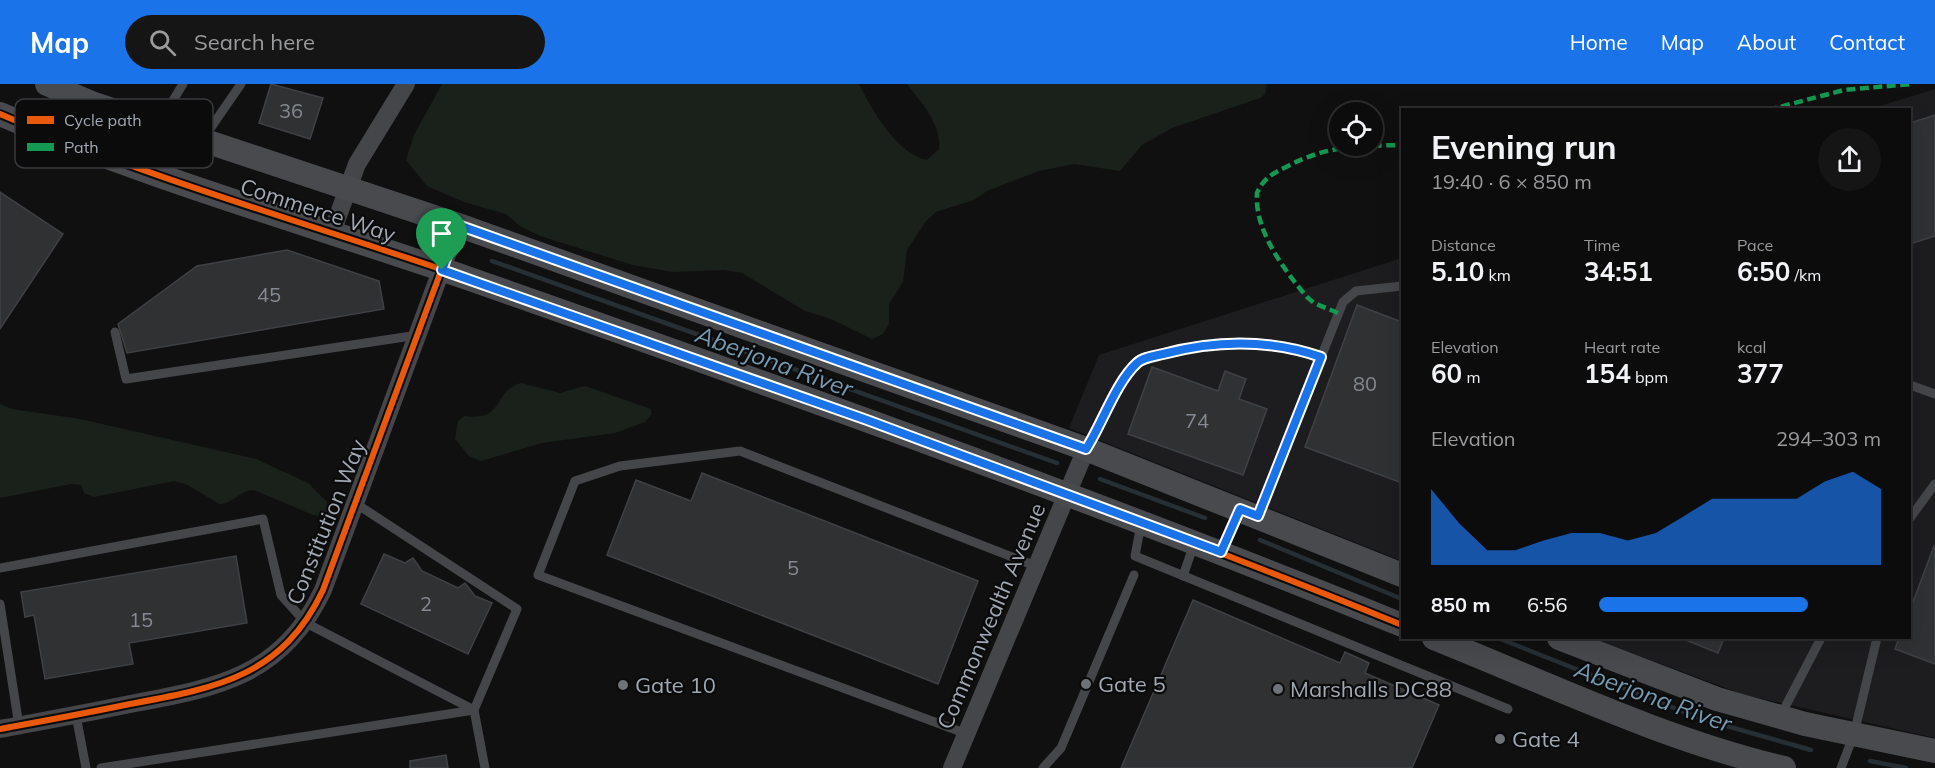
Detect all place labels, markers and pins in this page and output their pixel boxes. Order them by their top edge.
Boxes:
pin [416,208,467,270]
place label: Gate 5 [1098,670,1166,698]
place label: Gate 10 [635,671,716,699]
place label: Marshalls DC88 [1290,675,1452,703]
marker: Gate 5 [1079,677,1093,691]
marker: Gate 10 [616,678,630,692]
marker: Marshalls DC88 [1271,682,1285,696]
place label: Gate 4 [1512,725,1580,753]
marker: Gate 4 [1493,732,1507,746]

